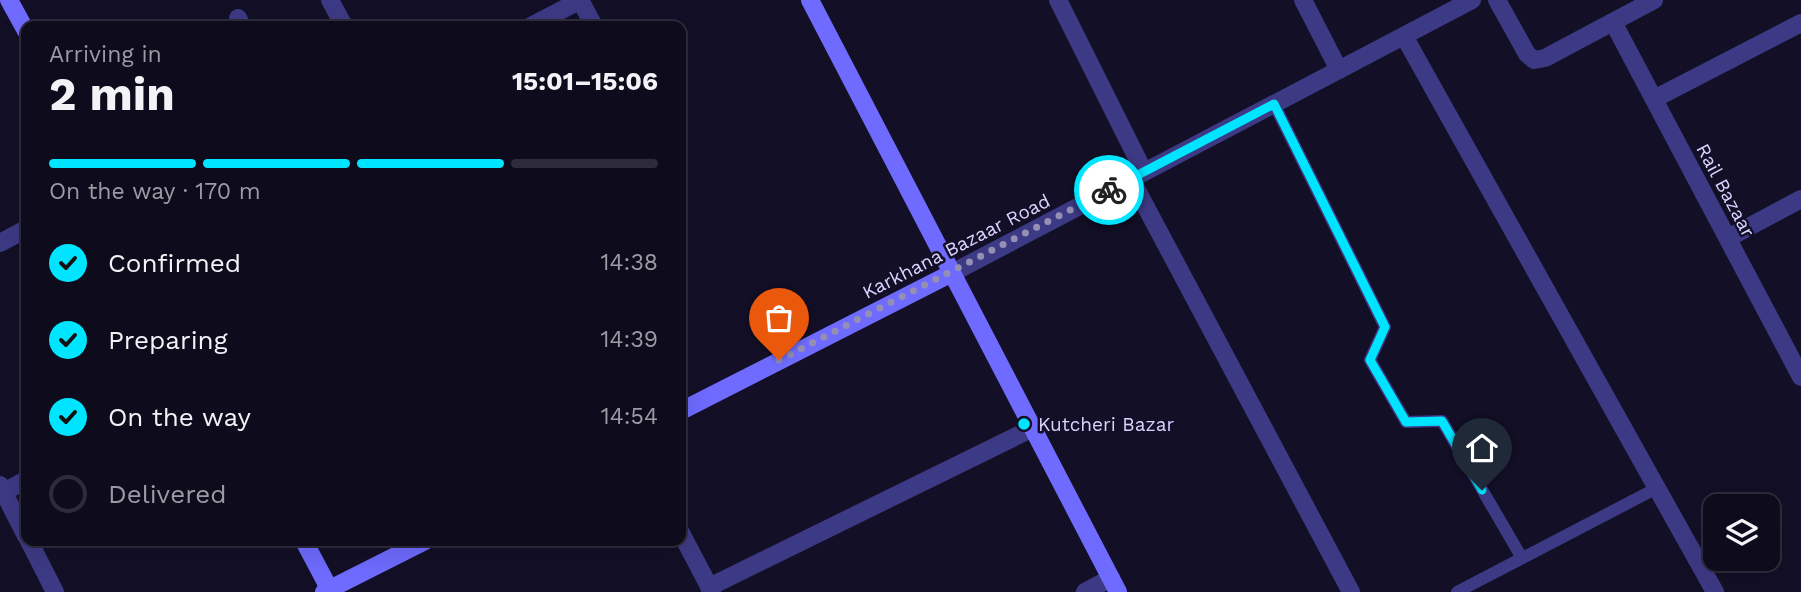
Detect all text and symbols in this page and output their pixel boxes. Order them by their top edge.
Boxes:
text: Arriving in [49,41,162,68]
text: 15:01–15:06 [512,66,658,96]
text: 2 min [49,67,175,121]
street label: Rail Bazaar [1691,140,1760,241]
courier [1074,155,1144,225]
icon: bike [1090,171,1128,209]
text: On the way · 170 m [49,178,261,205]
street label: Karkhana Bazaar Road [859,189,1054,304]
icon: check [49,244,87,282]
text: Confirmed [108,248,241,278]
text: 14:38 [601,249,658,276]
pin [749,288,809,360]
icon: bag [760,299,798,337]
icon: check [49,321,87,359]
text: Preparing [108,325,228,355]
text: 14:39 [601,326,658,353]
icon: check [49,398,87,436]
text: On the way [108,402,251,432]
text: 14:54 [601,403,658,430]
place label: Kutcheri Bazar [1038,413,1174,436]
marker: Kutcheri Bazar [1016,416,1032,432]
pin [1452,418,1512,490]
icon: home [1463,429,1501,467]
text: Delivered [108,479,227,509]
map controls [1703,494,1780,571]
button: layers [1703,494,1780,571]

